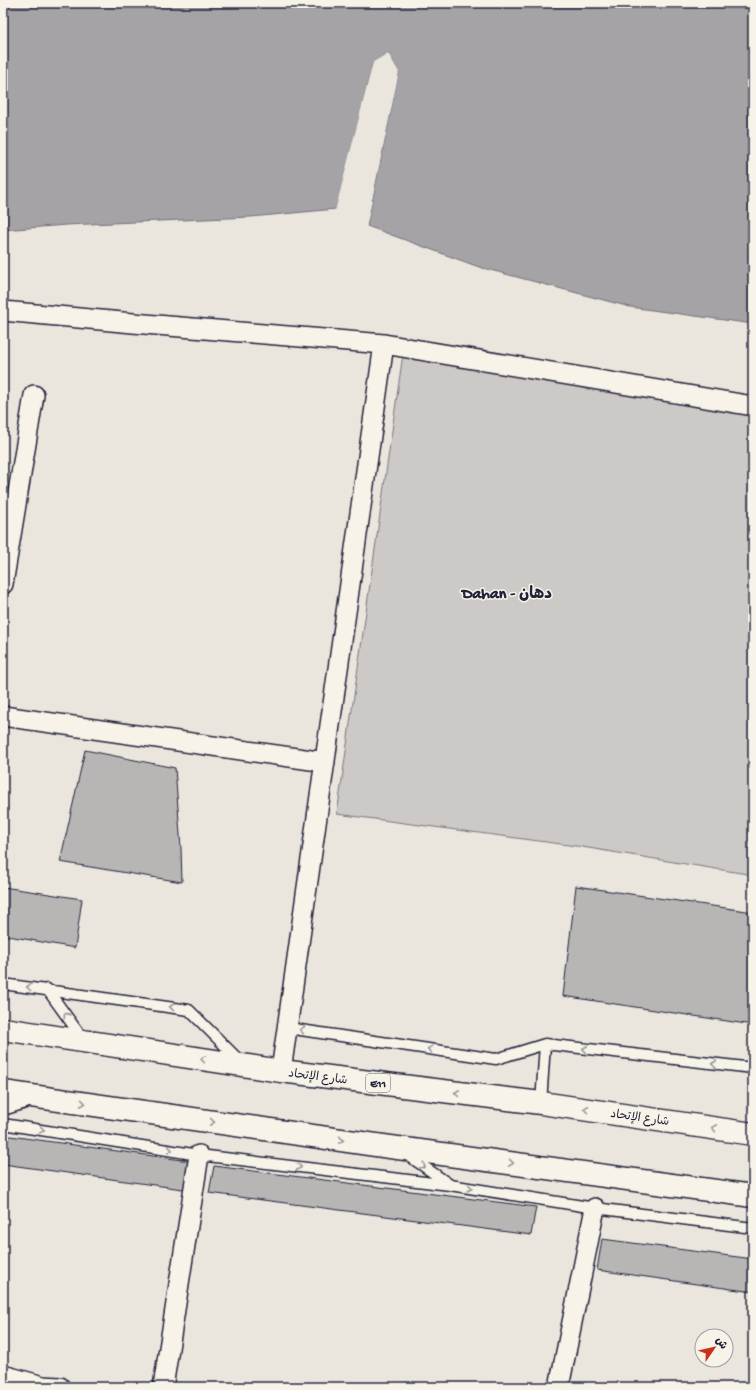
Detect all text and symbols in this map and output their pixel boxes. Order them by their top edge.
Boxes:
district label: Dahan - دهان [460,585,552,605]
one-way arrow [26,983,32,992]
one-way arrow [169,1003,175,1012]
one-way arrow [63,1012,71,1019]
one-way arrow [299,1026,305,1035]
one-way arrow [427,1045,433,1054]
one-way arrow [582,1045,588,1054]
one-way arrow [200,1055,206,1064]
one-way arrow [711,1060,717,1069]
street label: شارع الإتحاد [287,1067,348,1089]
road number: E11 [366,1074,390,1092]
one-way arrow [454,1088,460,1097]
one-way arrow [80,1098,86,1107]
one-way arrow [583,1105,589,1114]
street label: شارع الإتحاد [609,1108,670,1130]
one-way arrow [209,1117,215,1126]
one-way arrow [711,1124,717,1133]
one-way arrow [38,1125,45,1134]
one-way arrow [338,1135,344,1144]
one-way arrow [167,1145,173,1154]
one-way arrow [508,1158,514,1167]
one-way arrow [419,1161,426,1169]
one-way arrow [296,1162,302,1171]
one-way arrow [467,1183,473,1192]
north arrow [694,1328,734,1368]
text: ش [712,1335,729,1352]

